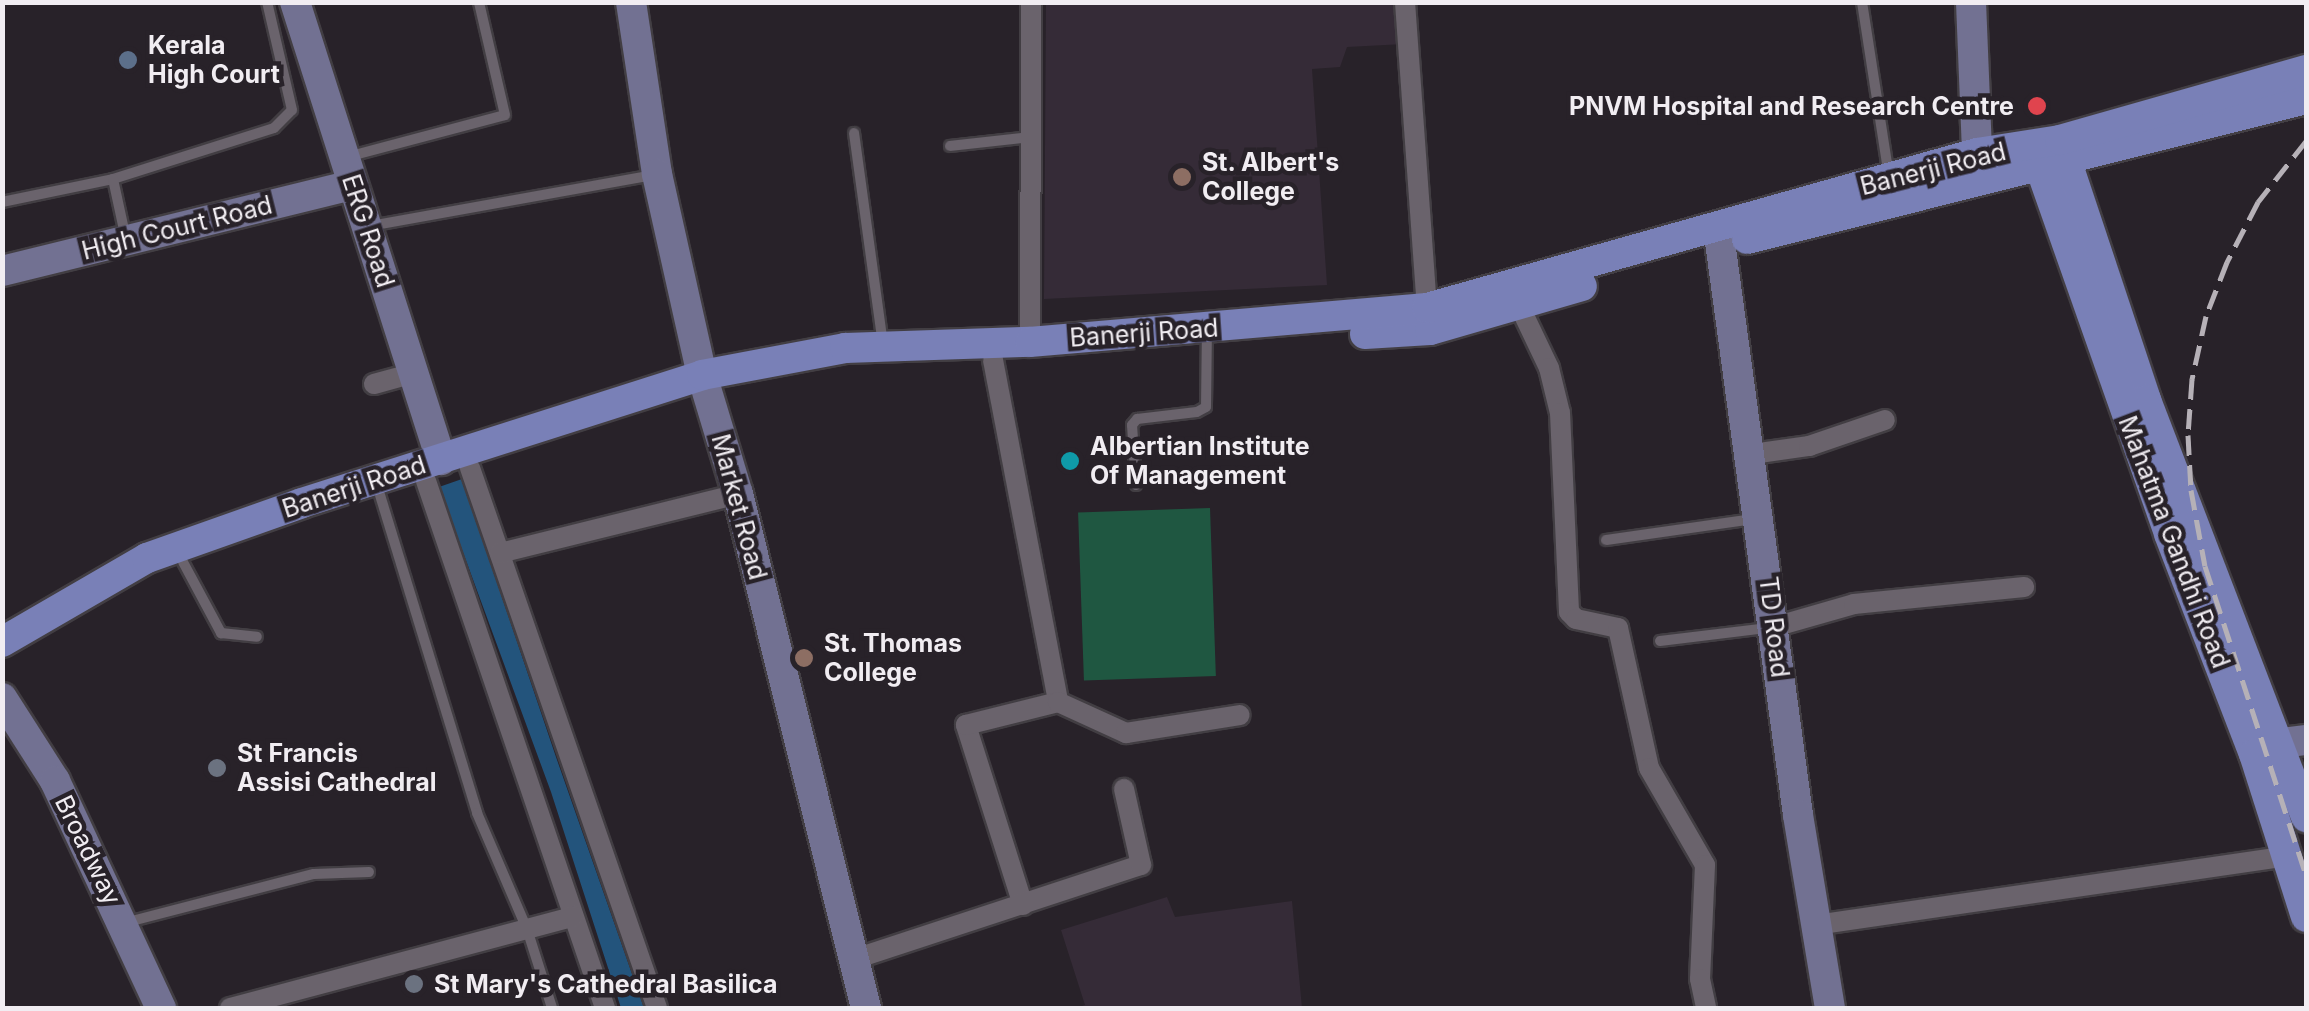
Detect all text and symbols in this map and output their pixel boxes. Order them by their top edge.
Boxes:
place label: Kerala High Court [148,31,280,90]
marker: Kerala High Court [117,49,139,71]
place label: PNVM Hospital and Research Centre [1569,91,2014,121]
marker: PNVM Hospital and Research Centre [2024,93,2050,119]
street label: Banerji Road [1857,136,2009,202]
place label: St. Albert's College [1202,148,1340,207]
marker: St. Albert's College [1171,166,1193,188]
street label: ERG Road [336,171,400,291]
street label: High Court Road [79,190,275,266]
street label: Banerji Road [1069,313,1219,353]
street label: Mahatma Gandhi Road [2112,412,2236,672]
street label: Market Road [705,431,773,583]
place label: Albertian Institute Of Management [1090,432,1310,491]
street label: Banerji Road [279,450,429,524]
marker: Albertian Institute Of Management [1059,450,1081,472]
street label: TD Road [1753,575,1795,679]
place label: St. Thomas College [824,629,963,688]
marker: St. Thomas College [793,647,815,669]
place label: St Francis Assisi Cathedral [237,739,436,798]
marker: St Francis Assisi Cathedral [206,757,228,779]
street label: Broadway [49,790,127,910]
place label: St Mary's Cathedral Basilica [434,969,777,999]
marker: St Mary's Cathedral Basilica [403,973,425,995]

